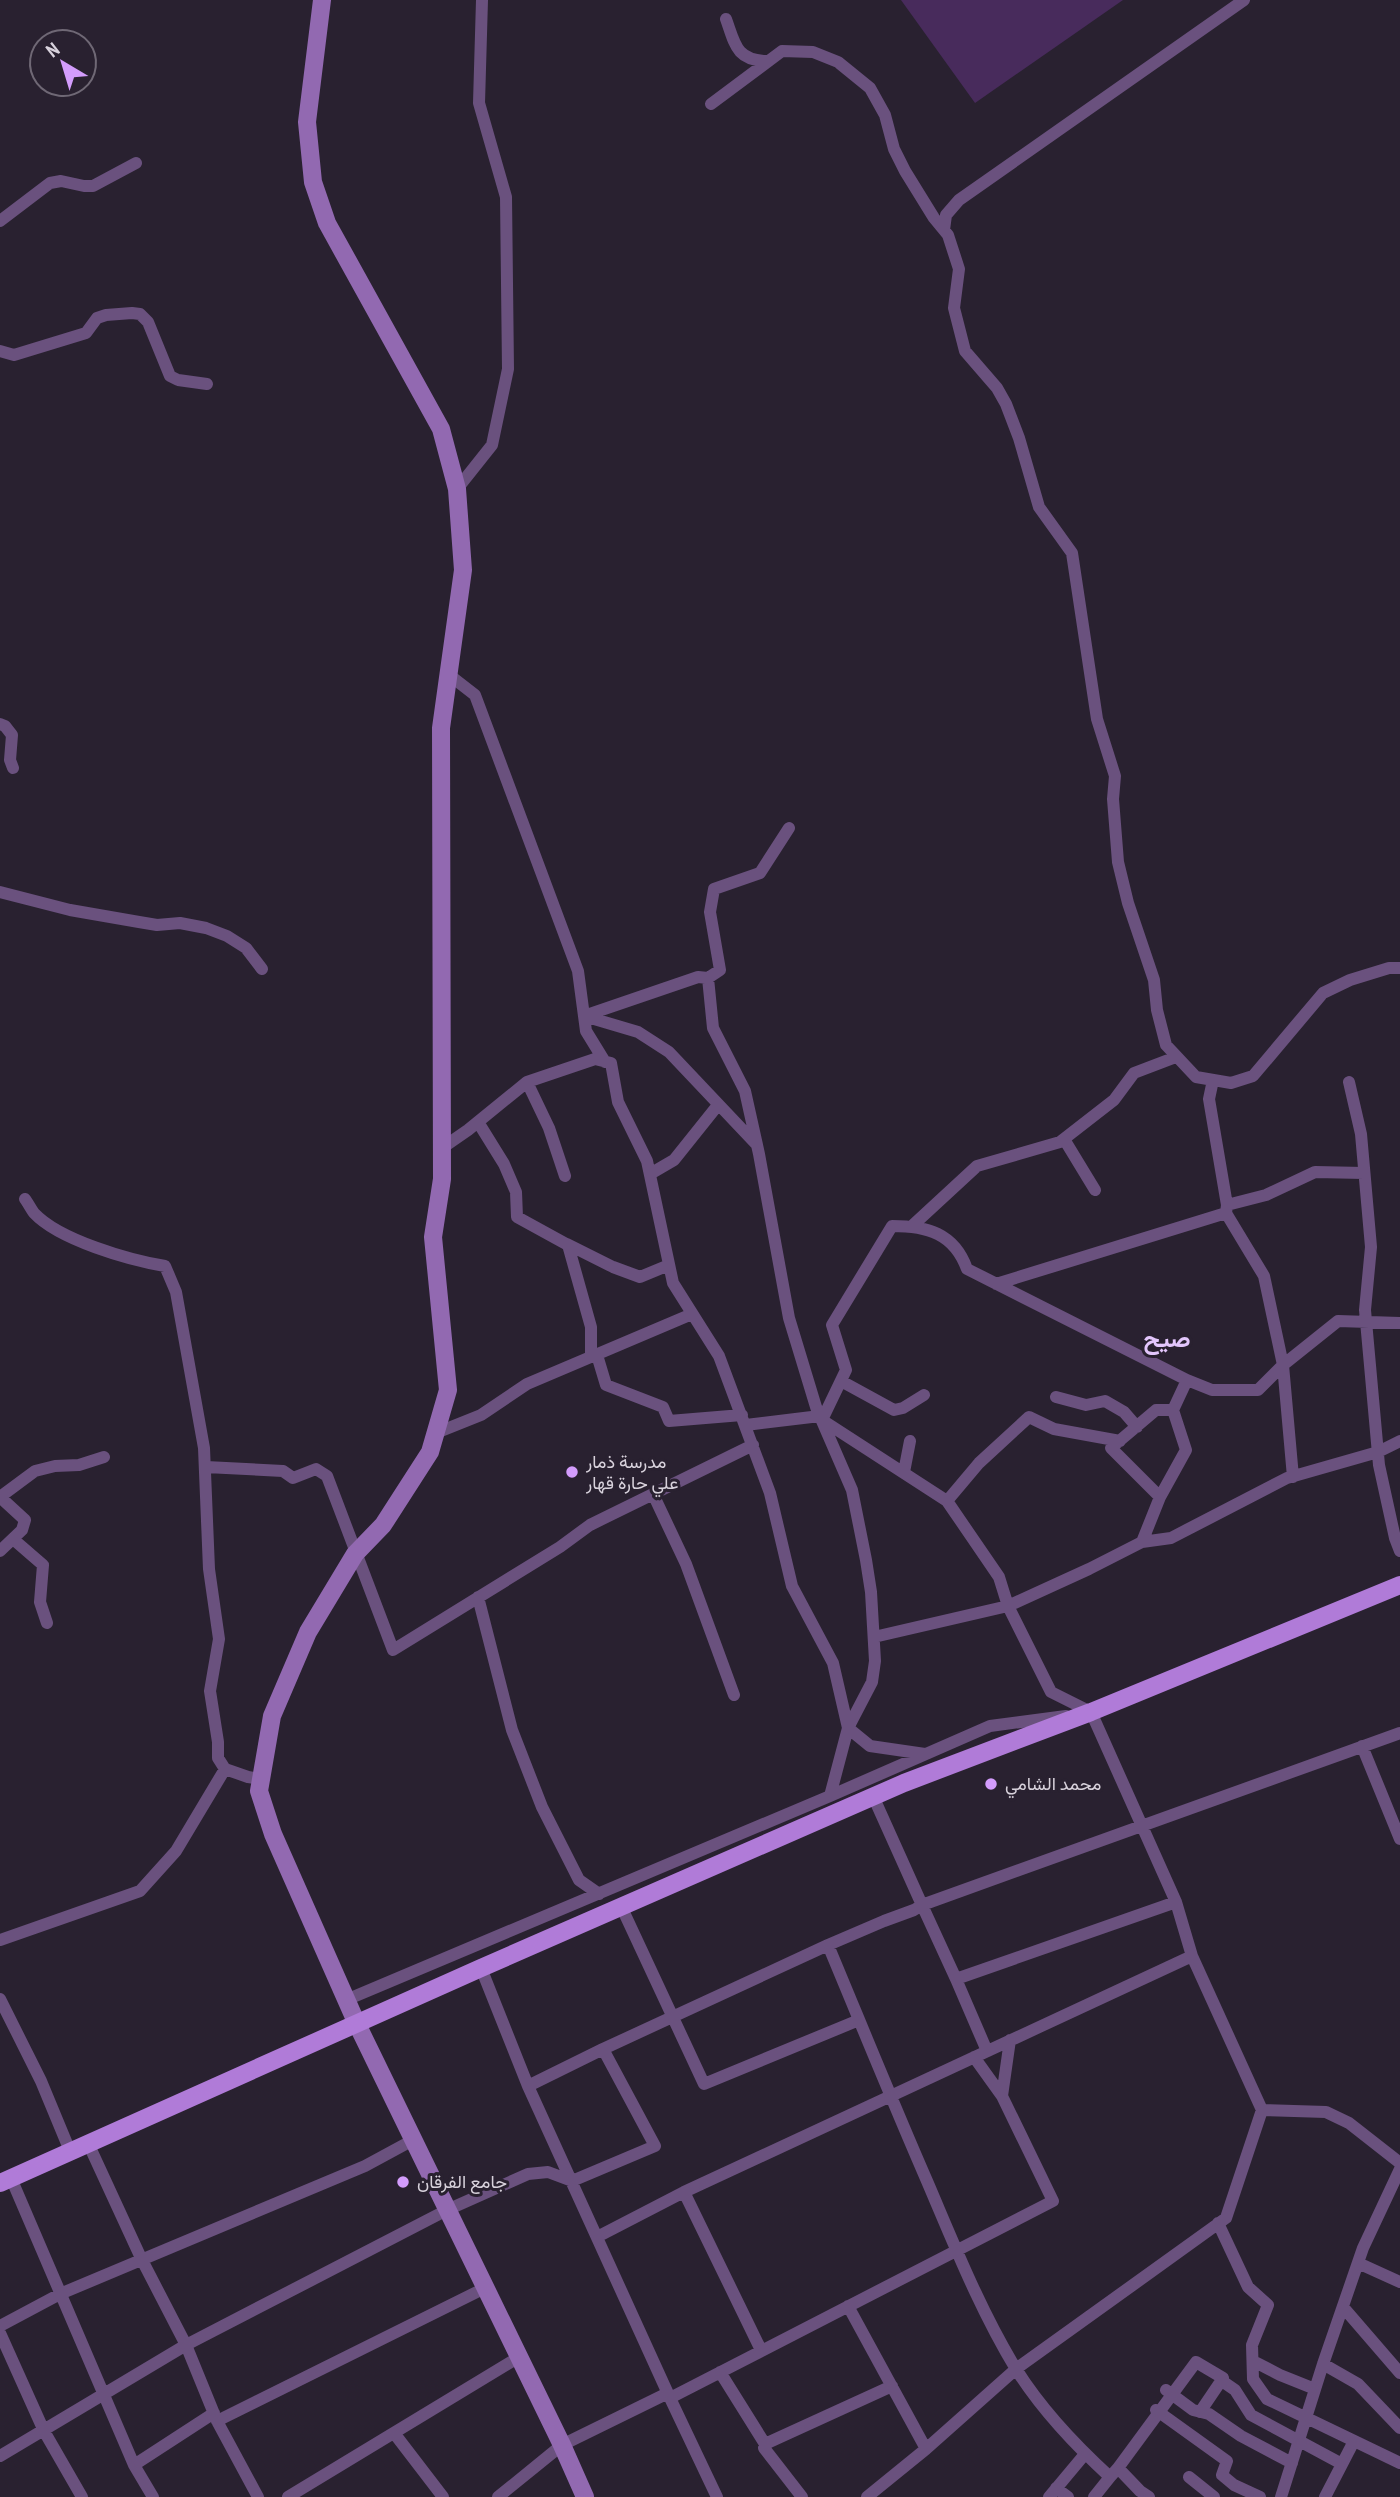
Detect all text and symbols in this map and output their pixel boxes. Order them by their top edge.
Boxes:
north arrow [28,28,98,98]
text: N [41,37,64,62]
district label: صيح [1143,1323,1191,1356]
place label: مدرسة ذمار علي حارة قهار [585,1450,678,1498]
marker: مدرسة ذمار علي حارة قهار [564,1464,580,1480]
place label: محمد الشامي [1005,1772,1101,1799]
marker: محمد الشامي [983,1776,999,1792]
place label: جامع الفرقان [417,2170,507,2194]
marker: جامع الفرقان [395,2174,411,2190]

